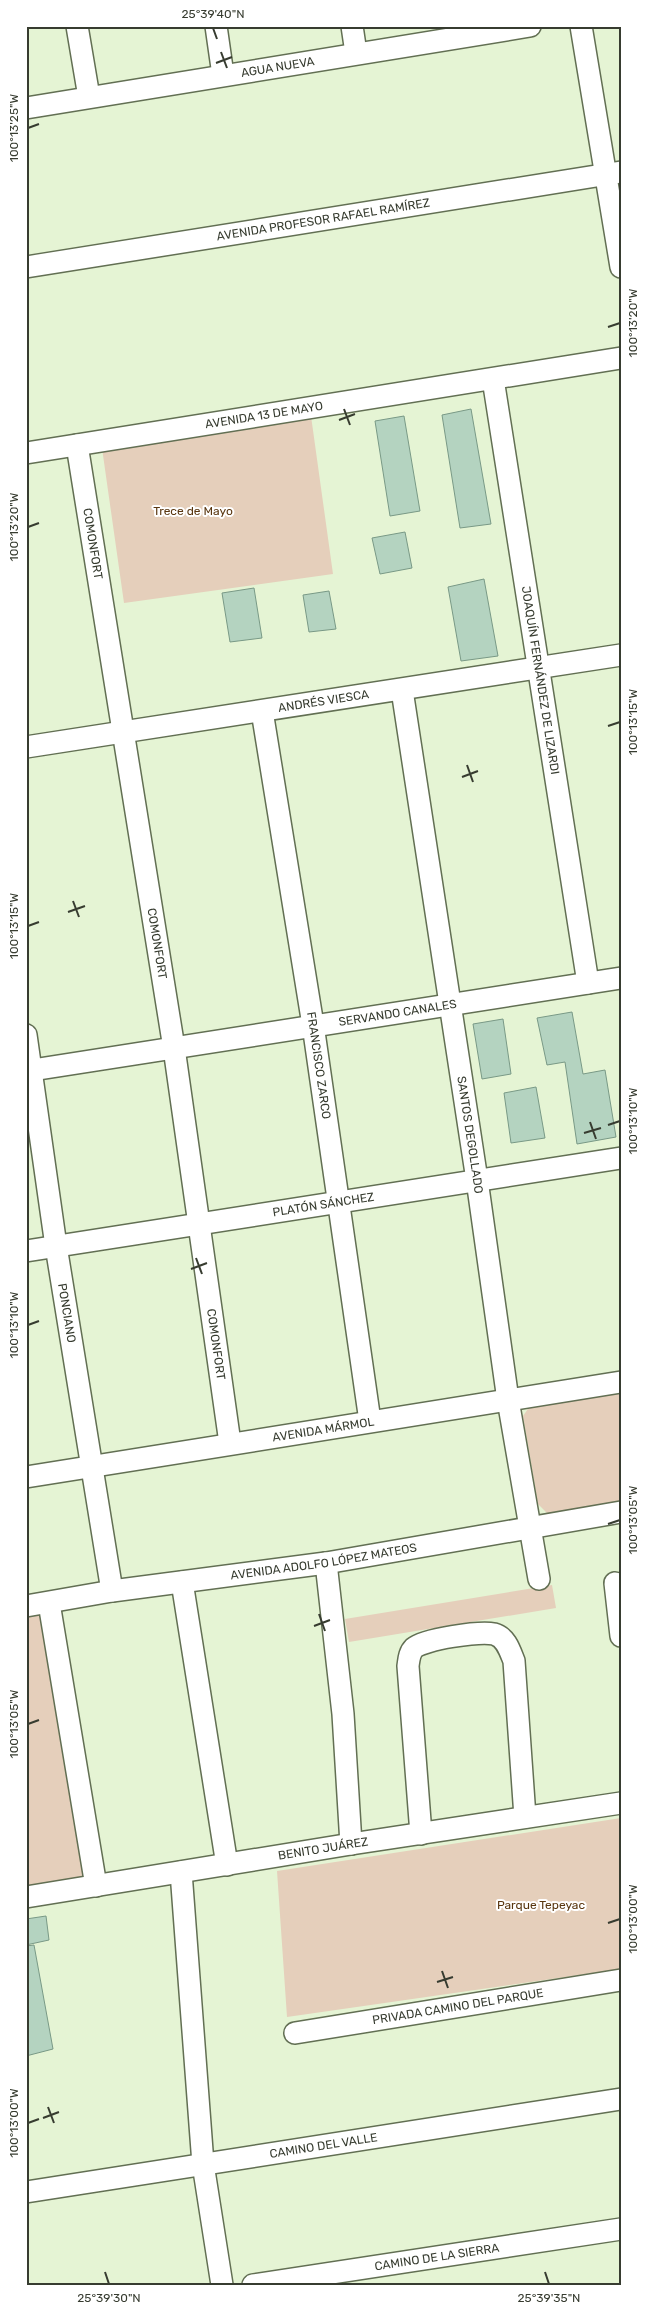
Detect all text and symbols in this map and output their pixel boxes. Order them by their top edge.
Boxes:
text: 25°39'40"N [181,7,245,21]
street label: AGUA NUEVA [240,54,315,80]
text: 100°13'25"W [7,93,21,162]
street label: AVENIDA PROFESOR RAFAEL RAMÍREZ [216,196,431,243]
text: 100°13'20"W [626,288,640,357]
street label: AVENIDA 13 DE MAYO [204,399,324,431]
text: 100°13'20"W [7,492,21,561]
park label: Trece de Mayo [153,504,233,518]
street label: COMONFORT [80,507,106,580]
street label: JOAQUÍN FERNÁNDEZ DE LIZARDI [519,585,562,775]
street label: ANDRÉS VIESCA [277,687,370,715]
text: 100°13'15"W [626,688,640,755]
text: 100°13'15"W [7,892,21,959]
street label: COMONFORT [145,907,170,980]
street label: SERVANDO CANALES [337,997,457,1029]
street label: FRANCISCO ZARCO [304,1011,333,1120]
street label: SANTOS DEGOLLADO [454,1075,486,1195]
text: 100°13'10"W [626,1087,640,1154]
street label: PLATÓN SÁNCHEZ [272,1190,375,1219]
street label: PONCIANO [55,1282,79,1344]
text: 100°13'10"W [7,1291,21,1358]
street label: COMONFORT [204,1308,228,1381]
street label: AVENIDA MÁRMOL [271,1414,375,1445]
text: 100°13'05"W [626,1485,640,1554]
street label: AVENIDA ADOLFO LÓPEZ MATEOS [230,1540,418,1582]
text: 100°13'05"W [7,1689,21,1758]
street label: BENITO JUÁREZ [277,1834,369,1863]
text: 100°13'00"W [626,1884,640,1954]
park label: Parque Tepeyac [497,1898,585,1912]
street label: PRIVADA CAMINO DEL PARQUE [371,1986,544,2027]
text: 100°13'00"W [7,2088,21,2158]
street label: CAMINO DEL VALLE [268,2130,378,2161]
street label: CAMINO DE LA SIERRA [374,2241,500,2273]
text: 25°39'30"N [77,2291,141,2305]
text: 25°39'35"N [518,2291,580,2305]

